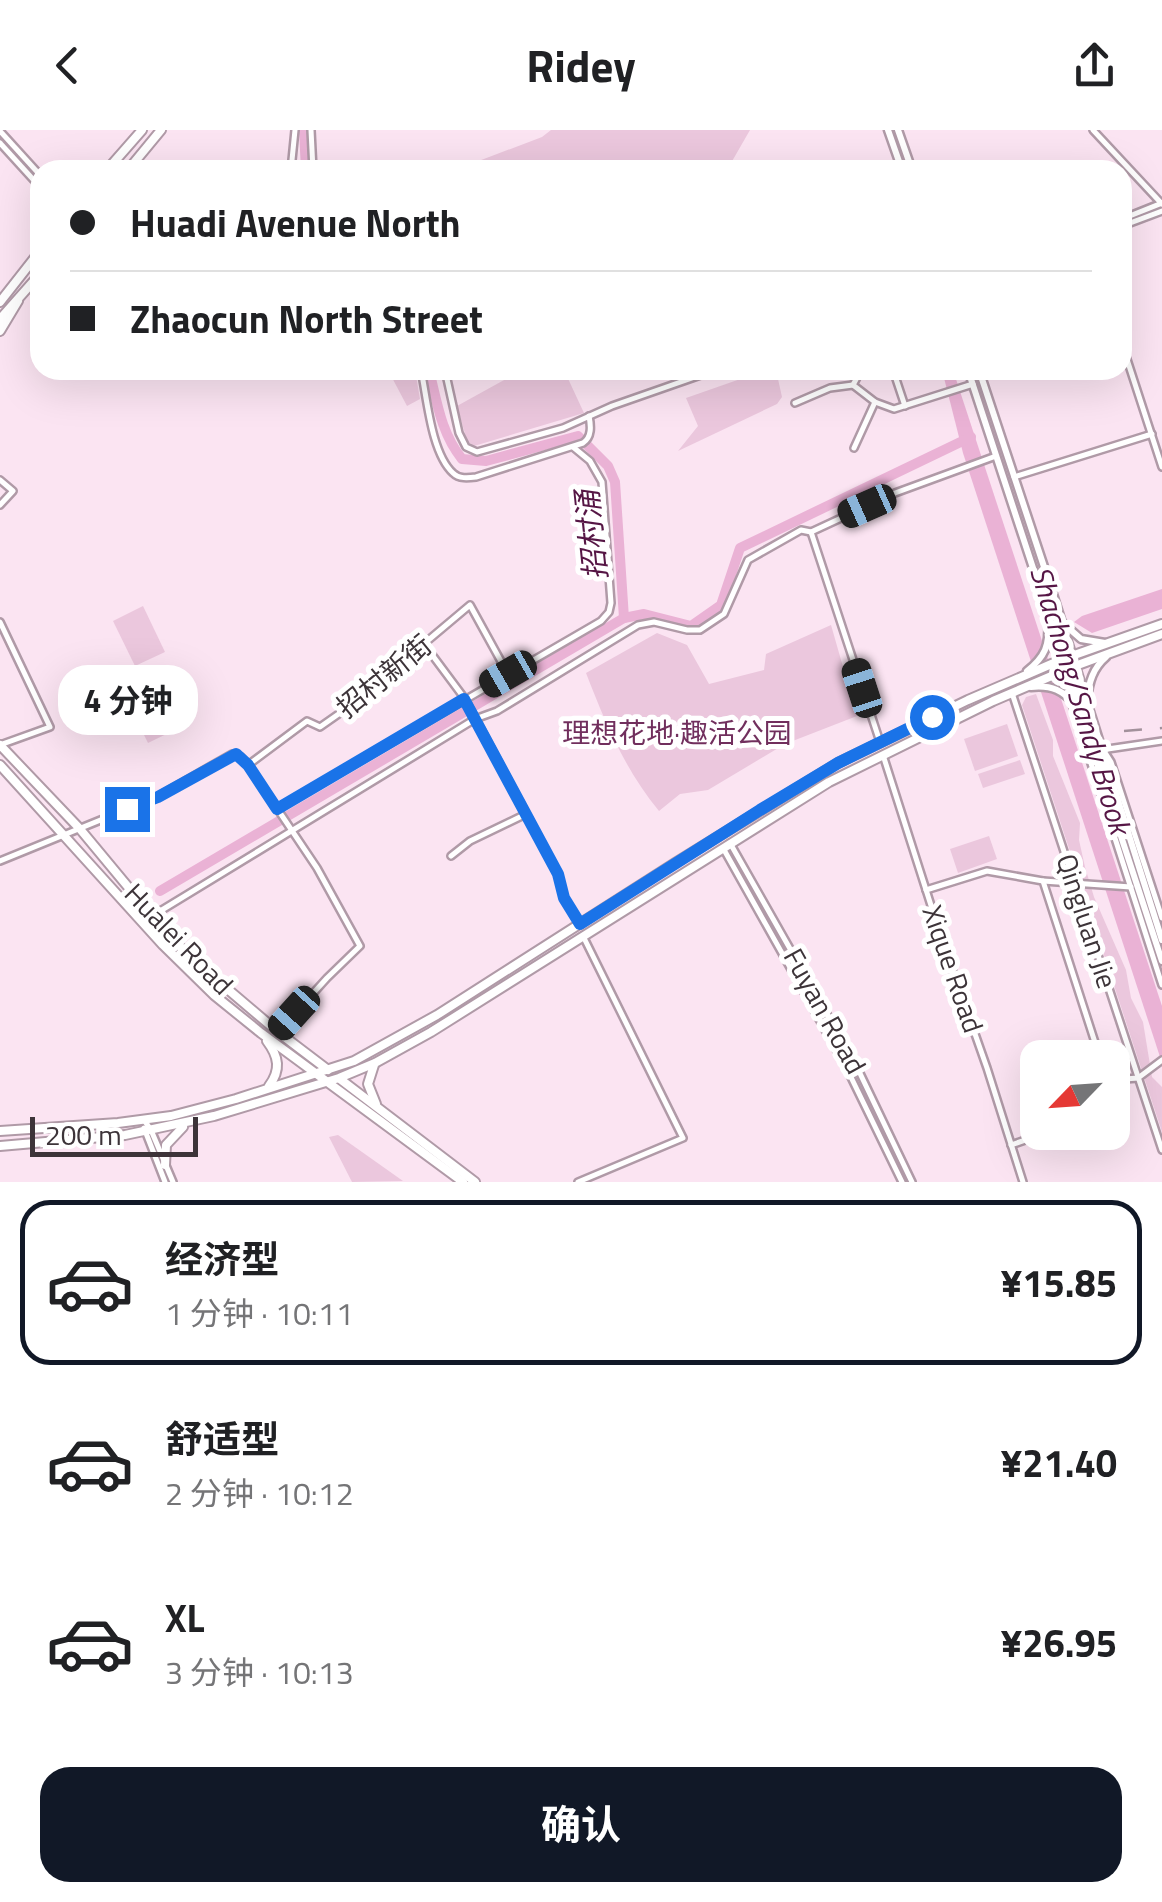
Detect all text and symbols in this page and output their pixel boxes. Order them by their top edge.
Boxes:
text: Ridey [526,31,636,99]
icon: back [40,38,95,93]
icon: share [1067,38,1122,93]
text: Huadi Avenue North [130,194,461,252]
text: Zhaocun North Street [130,290,483,348]
car [833,480,901,532]
water label: 招村涌 [563,485,619,582]
water label: Shachong/Sandy Brook [1018,560,1145,843]
street label: 招村新街 [327,624,441,728]
car [475,646,541,702]
car [838,655,886,721]
callout: 4 分钟 [57,664,197,734]
text: 4 分钟 [84,676,172,724]
route start [910,695,955,740]
park label: 理想花地·趣活公园 [562,711,792,754]
route end [105,787,150,832]
street label: Qingluan Jie [1046,848,1129,994]
street label: Hualei Road [115,873,244,1004]
street label: Xique Road [912,899,995,1038]
street label: Fuyan Road [773,940,878,1082]
car [263,981,325,1045]
north arrow [1020,1040,1130,1150]
map controls [1020,1040,1130,1150]
scale bar [30,1112,198,1156]
text: 200 m [45,1113,122,1156]
text: 经济型 [165,1230,279,1288]
icon: car [45,1238,135,1328]
text: ¥15.85 [1001,1254,1117,1312]
text: 1 分钟 · 10:11 [165,1289,354,1337]
text: 舒适型 [165,1410,279,1468]
icon: car [45,1418,135,1508]
text: ¥21.40 [1001,1434,1117,1492]
text: 2 分钟 · 10:12 [165,1469,354,1517]
text: XL [165,1589,205,1647]
icon: car [45,1598,135,1688]
text: ¥26.95 [1001,1614,1117,1672]
text: 3 分钟 · 10:13 [165,1648,354,1696]
button: 确认 [40,1767,1122,1882]

